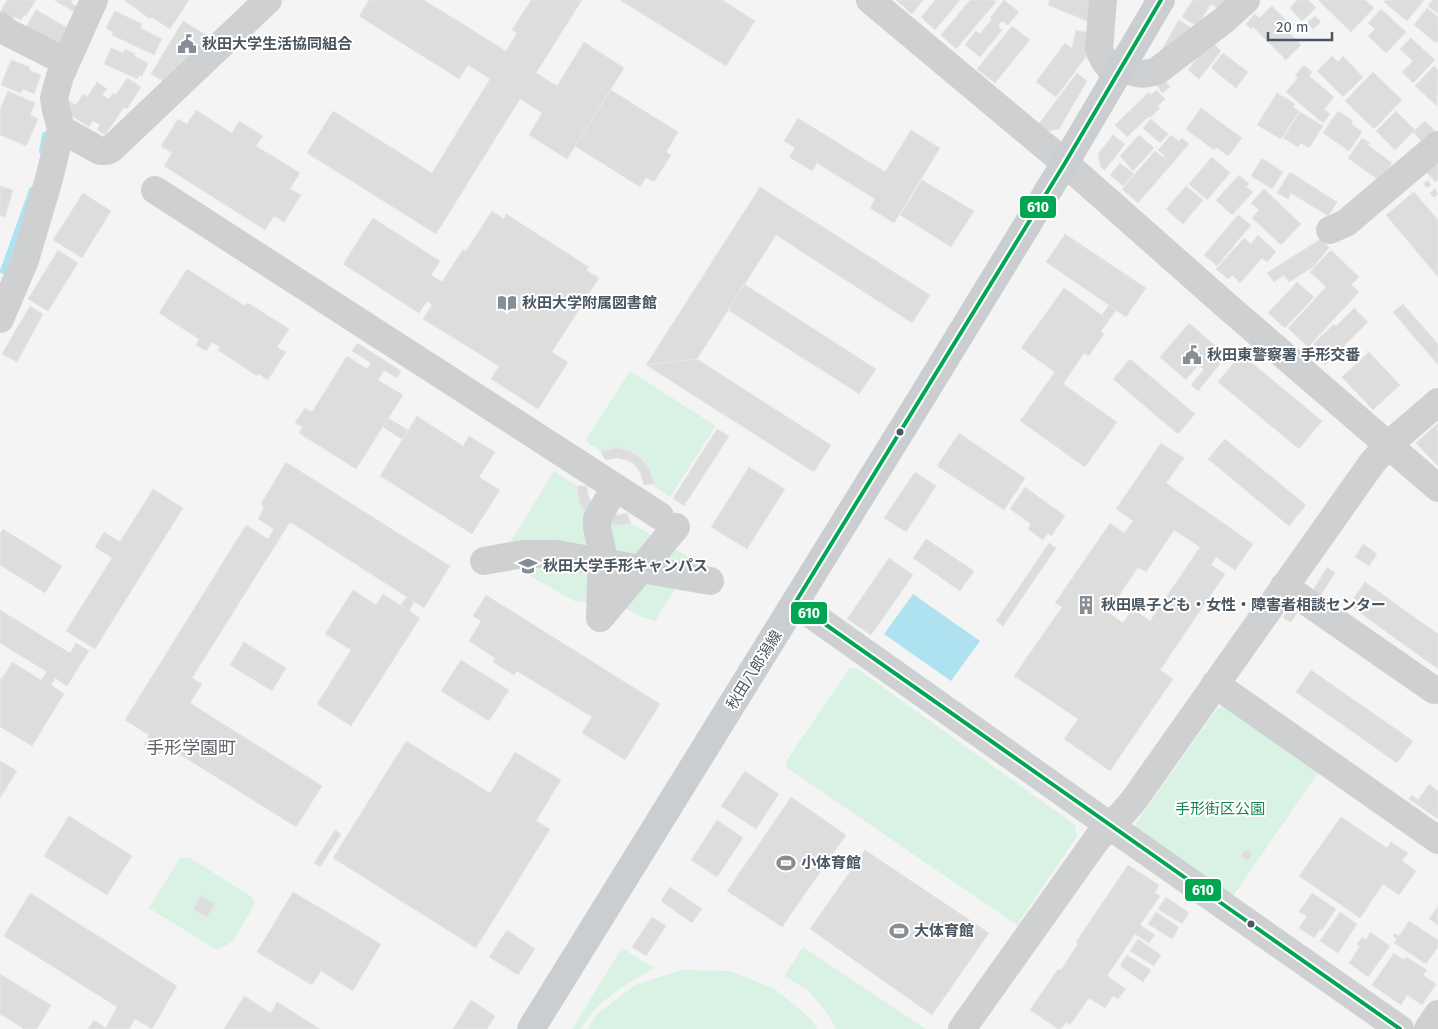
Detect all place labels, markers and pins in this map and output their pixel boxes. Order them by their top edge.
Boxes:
public building icon: 秋田大学生活協同組合 [176,33,198,55]
place label: 秋田大学生活協同組合 [202,35,353,53]
library icon: 秋田大学附属図書館 [496,292,518,314]
place label: 秋田大学附属図書館 [522,294,657,312]
public building icon: 秋田東警察署 手形交番 [1181,344,1203,366]
place label: 秋田東警察署 手形交番 [1207,346,1361,364]
unlabelled marker [895,427,905,437]
school or university icon: 秋田大学手形キャンパス [517,555,539,577]
place label: 秋田大学手形キャンパス [543,557,708,575]
building icon: 秋田県子ども・女性・障害者相談センター [1075,594,1097,616]
place label: 秋田県子ども・女性・障害者相談センター [1101,596,1386,614]
sports icon: 小体育館 [775,852,797,874]
place label: 小体育館 [801,854,861,872]
unlabelled marker [1246,919,1256,929]
sports icon: 大体育館 [888,920,910,942]
place label: 大体育館 [914,922,974,940]

